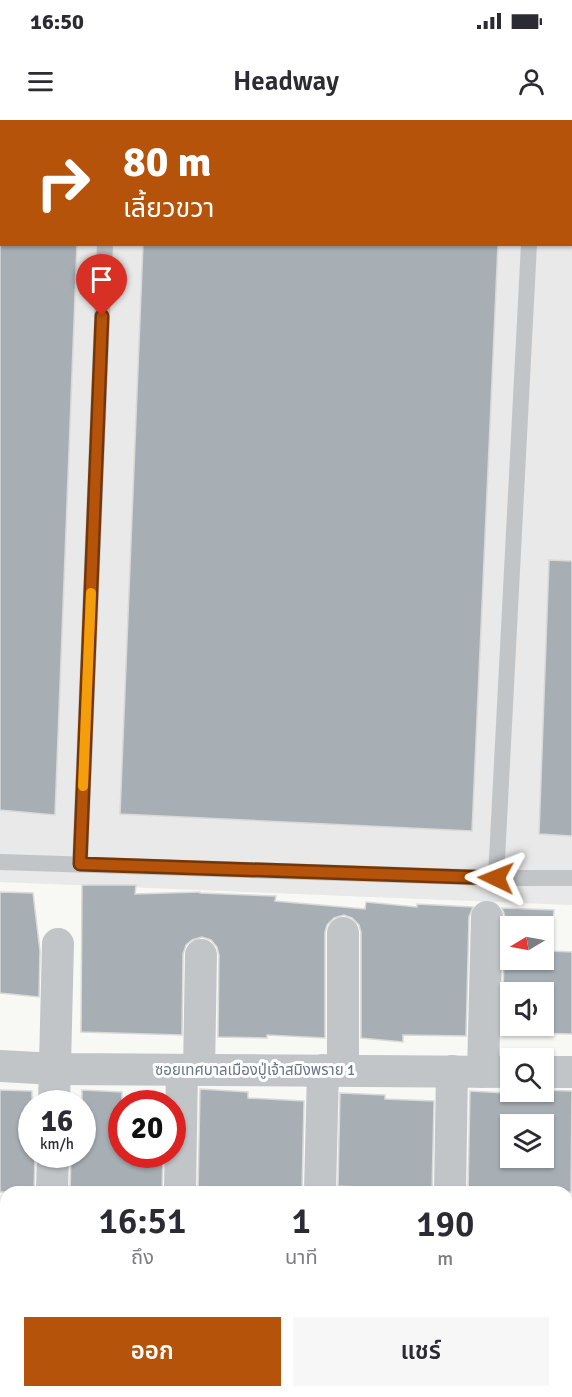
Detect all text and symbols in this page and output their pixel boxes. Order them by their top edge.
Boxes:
text: 16:50 [30,8,84,35]
icon: menu [24,65,57,98]
text: Headway [233,65,339,98]
icon: person [515,65,548,98]
text: 80 m [123,137,212,188]
icon: right [24,144,102,222]
text: เลี้ยวขวา [123,192,214,225]
pin [76,254,127,316]
icon: arrive [85,263,118,296]
position arrow [464,846,528,910]
north arrow [500,916,554,970]
map controls [500,916,554,1168]
button: sound [500,982,554,1036]
button: search [500,1048,554,1102]
street label: ซอยเทศบาลเมืองปู่เจ้าสมิงพราย 1 [155,1061,355,1079]
speed limit sign: 20 [108,1090,186,1168]
text: 16 [41,1103,73,1140]
button: layers [500,1114,554,1168]
text: km/h [40,1135,74,1153]
text: 16:51 [99,1199,186,1244]
text: 1 [292,1199,311,1244]
text: 190 [416,1202,474,1247]
text: ถึง [131,1245,154,1270]
text: นาที [285,1245,318,1270]
text: m [437,1246,453,1271]
button: ออก [24,1317,281,1386]
button: แชร์ [293,1317,549,1386]

